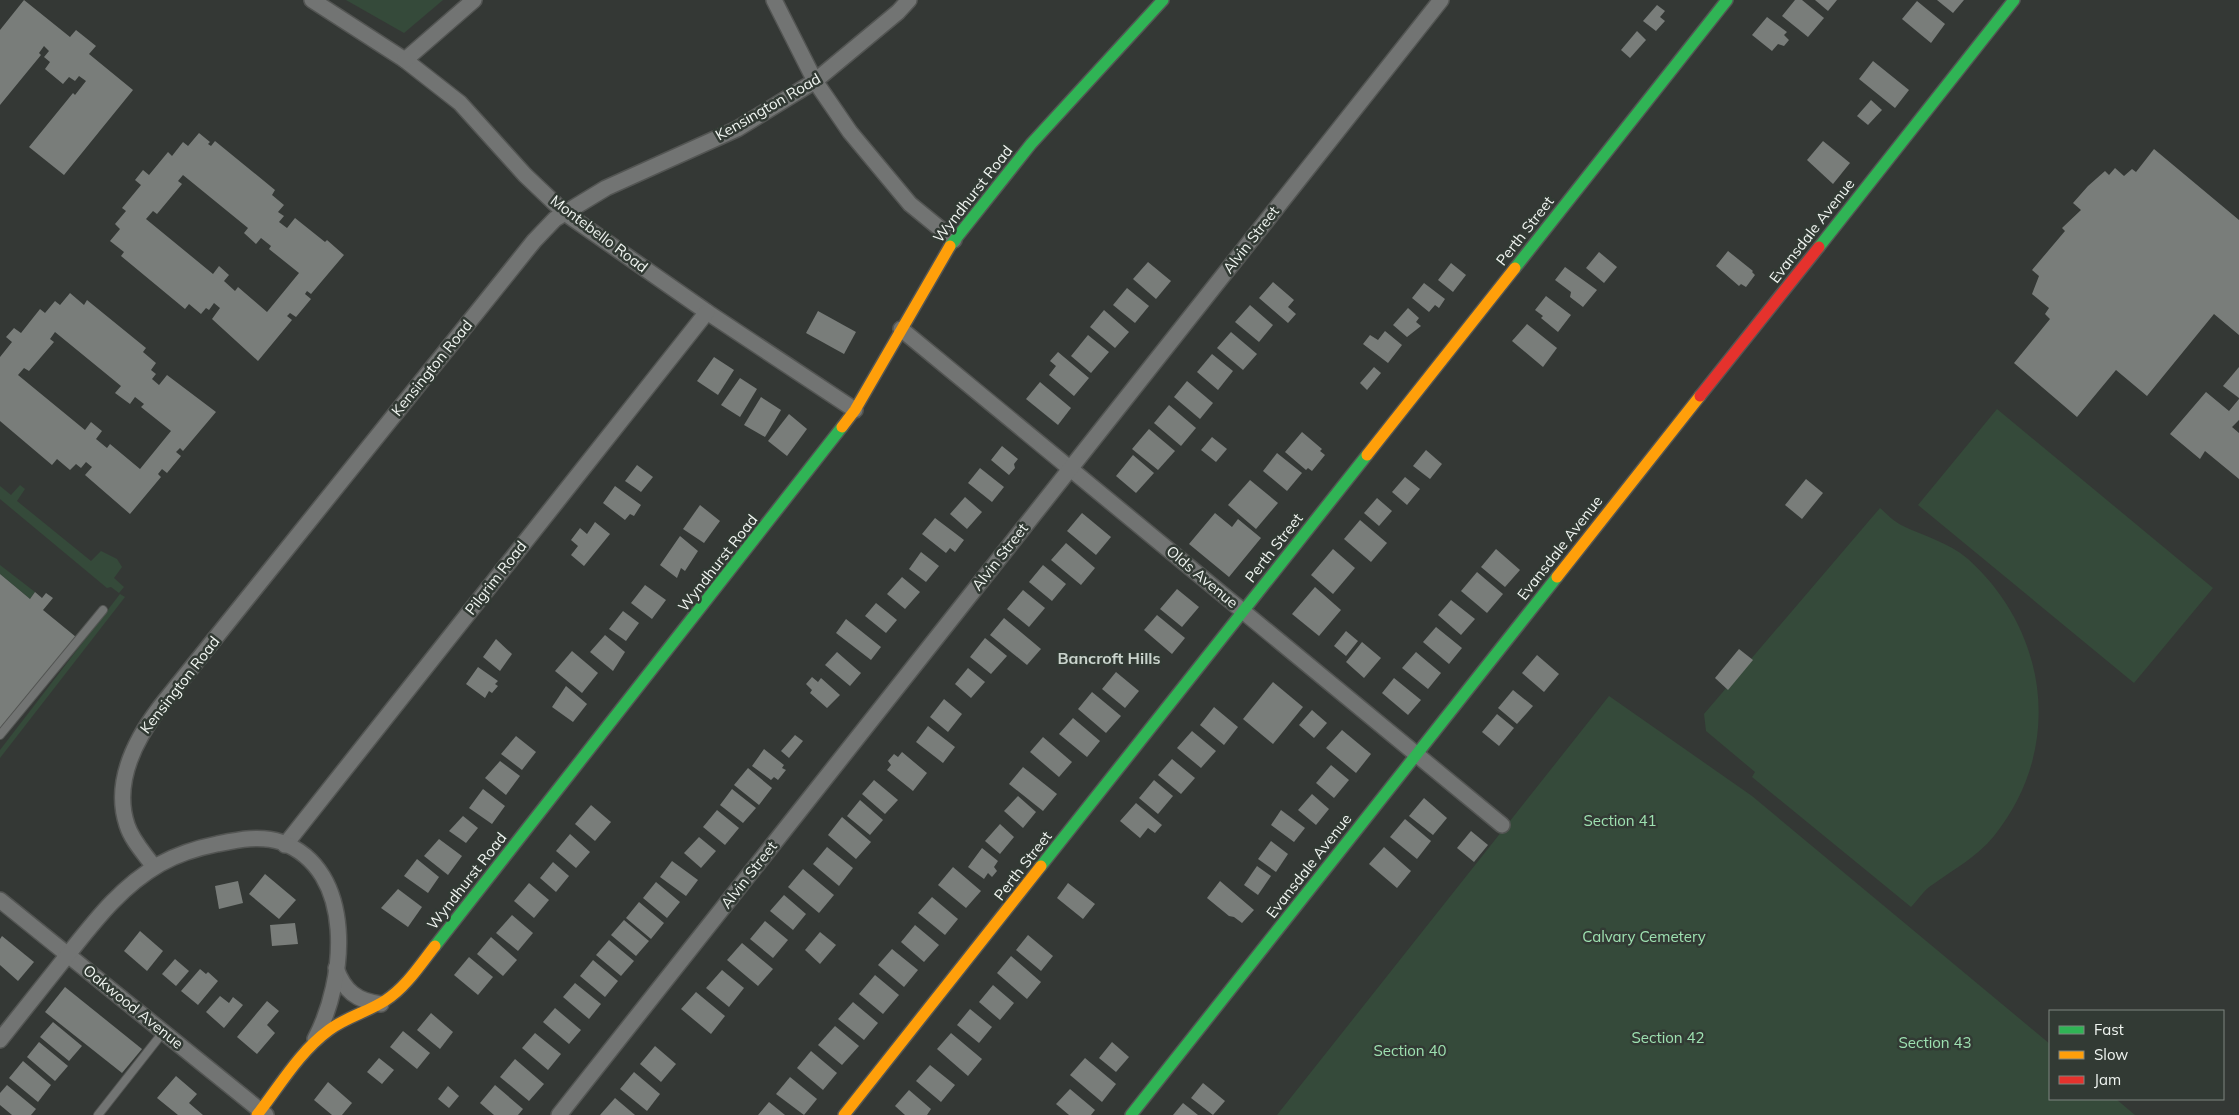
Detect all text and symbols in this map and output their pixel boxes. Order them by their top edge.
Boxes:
street label: Kensington Road [712,69,824,144]
street label: Wyndhurst Road [929,141,1016,246]
street label: Evansdale Avenue [1765,175,1858,287]
street label: Montebello Road [547,191,652,276]
street label: Perth Street [1492,192,1558,269]
street label: Alvin Street [1218,202,1283,277]
street label: Kensington Road [387,316,476,420]
street label: Evansdale Avenue [1513,492,1606,604]
street label: Perth Street [1241,509,1307,586]
street label: Wyndhurst Road [674,510,761,615]
street label: Alvin Street [967,519,1032,594]
street label: Pilgrim Road [461,537,530,619]
street label: Olds Avenue [1163,541,1242,612]
street label: Kensington Road [136,632,224,737]
district label: Bancroft Hills [1057,648,1161,668]
street label: Evansdale Avenue [1262,810,1355,922]
park label: Section 41 [1583,811,1657,830]
street label: Perth Street [990,827,1056,904]
street label: Wyndhurst Road [423,828,510,933]
street label: Alvin Street [716,837,781,912]
park label: Calvary Cemetery [1582,927,1706,946]
street label: Oakwood Avenue [79,960,187,1053]
legend [2049,1010,2224,1100]
text: Fast [2094,1020,2124,1039]
park label: Section 42 [1631,1028,1705,1047]
park label: Section 43 [1898,1033,1972,1052]
park label: Section 40 [1373,1041,1447,1060]
text: Slow [2094,1045,2128,1064]
text: Jam [2094,1070,2121,1089]

